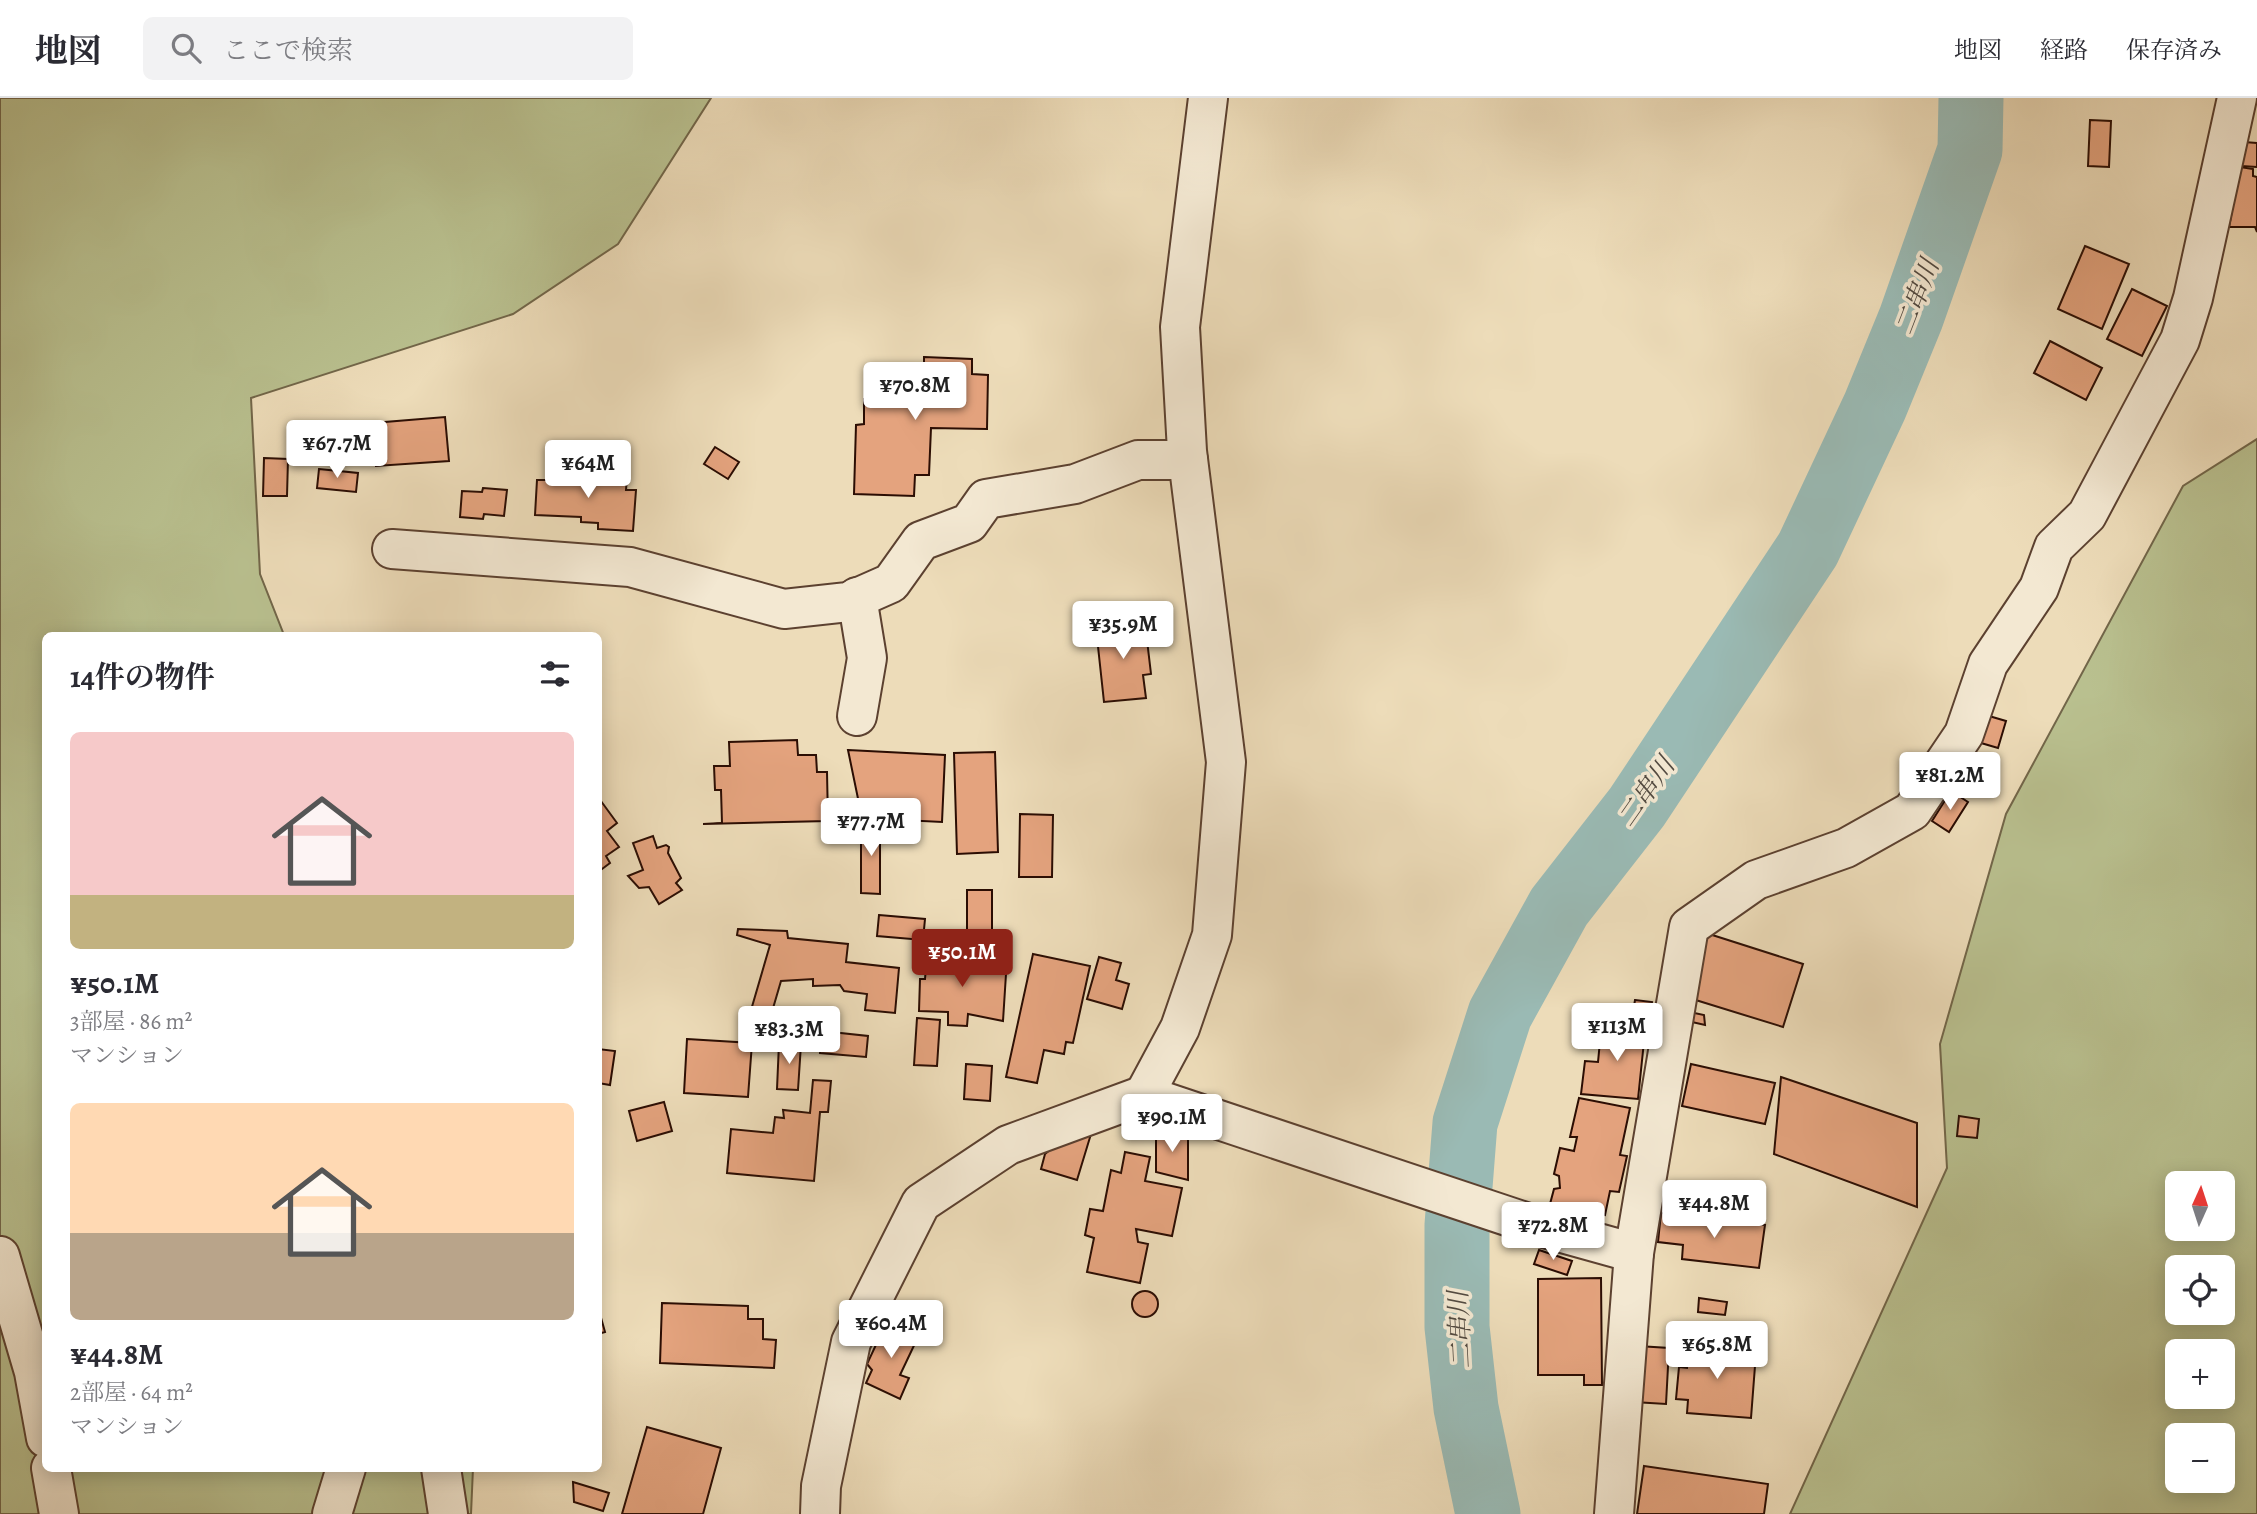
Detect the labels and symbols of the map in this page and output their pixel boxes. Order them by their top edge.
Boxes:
water label: 二串川 [1887,252,1948,340]
pin: ¥70.8M [858,362,972,422]
pin: ¥67.7M [280,420,394,480]
pin: ¥64M [547,440,629,500]
pin: ¥35.9M [1066,602,1180,661]
water label: 二串川 [1609,748,1684,834]
pin: ¥81.2M [1893,752,2007,812]
pin: ¥77.7M [814,798,928,858]
pin: ¥50.1M [905,930,1019,989]
pin: ¥113M [1568,1004,1666,1063]
pin: ¥83.3M [732,1006,846,1066]
pin: ¥90.1M [1115,1094,1229,1154]
north arrow [2165,1171,2235,1241]
pin: ¥44.8M [1657,1180,1771,1240]
pin: ¥72.8M [1496,1202,1610,1262]
water label: 二串川 [1440,1287,1480,1370]
pin: ¥60.4M [834,1300,948,1360]
pin: ¥65.8M [1660,1322,1774,1381]

